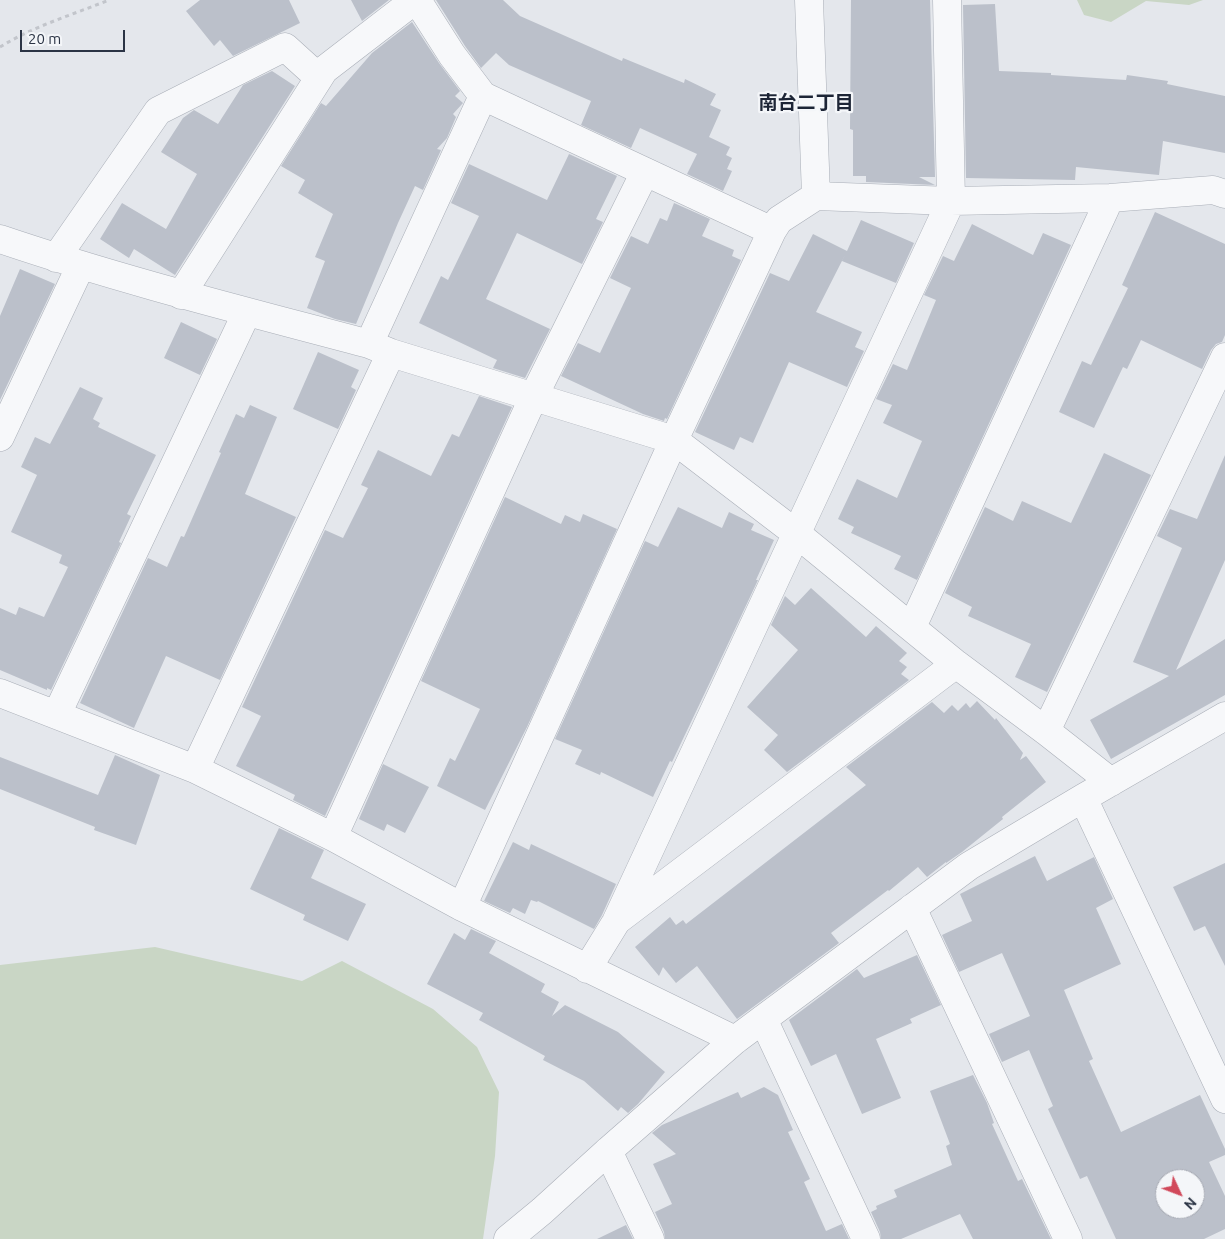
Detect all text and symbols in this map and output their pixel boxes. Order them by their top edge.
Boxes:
scale bar [22,20,128,52]
text: 20 m [28,30,61,47]
district label: 南台二丁目 [759,92,853,114]
north arrow [1155,1169,1205,1219]
text: N [1181,1194,1200,1213]

